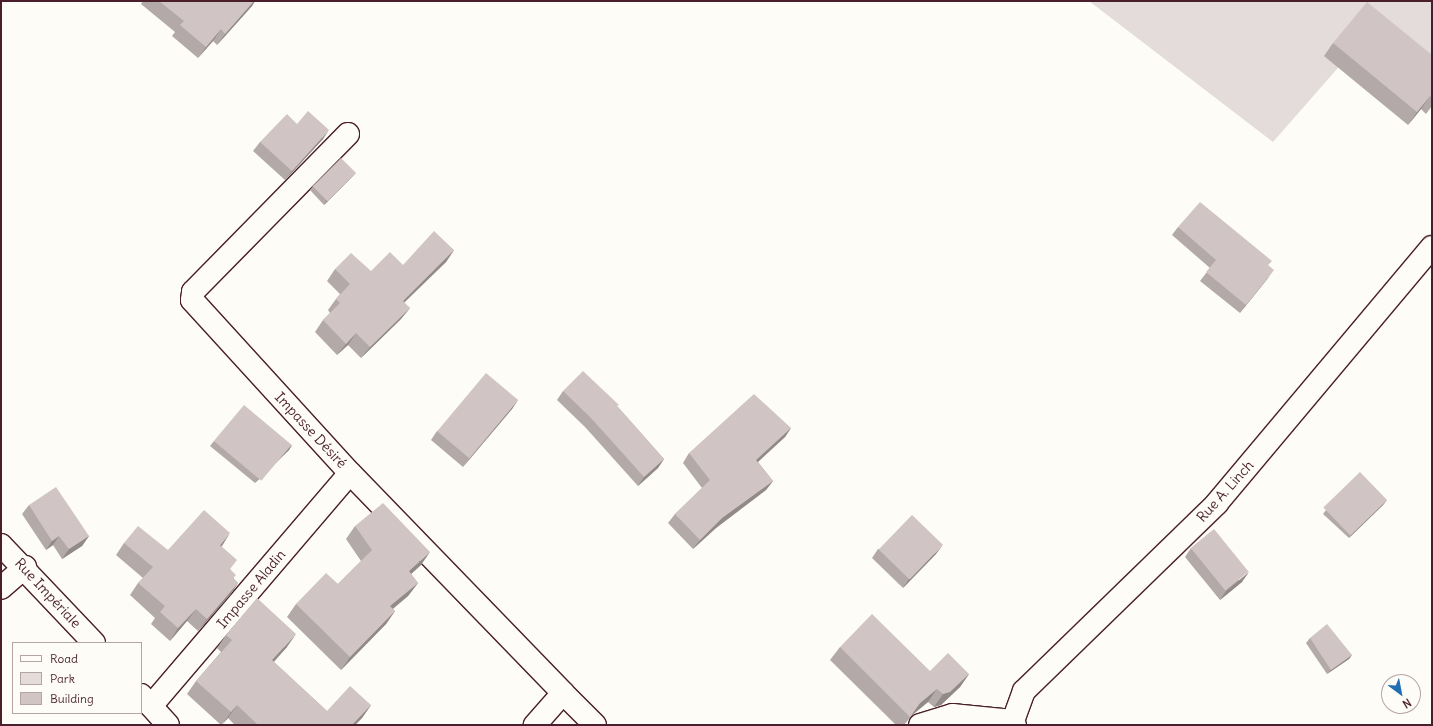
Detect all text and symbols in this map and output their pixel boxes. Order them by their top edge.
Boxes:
street label: Impasse Désiré [272,389,350,471]
street label: Rue A. Linch [1193,457,1257,525]
street label: Impasse Aladin [213,546,289,632]
street label: Rue Impériale [11,555,85,631]
legend [12,642,142,714]
text: Road [50,651,78,666]
text: Park [50,671,75,686]
north arrow [1381,674,1421,714]
text: Building [50,691,94,706]
text: N [1400,695,1414,711]

